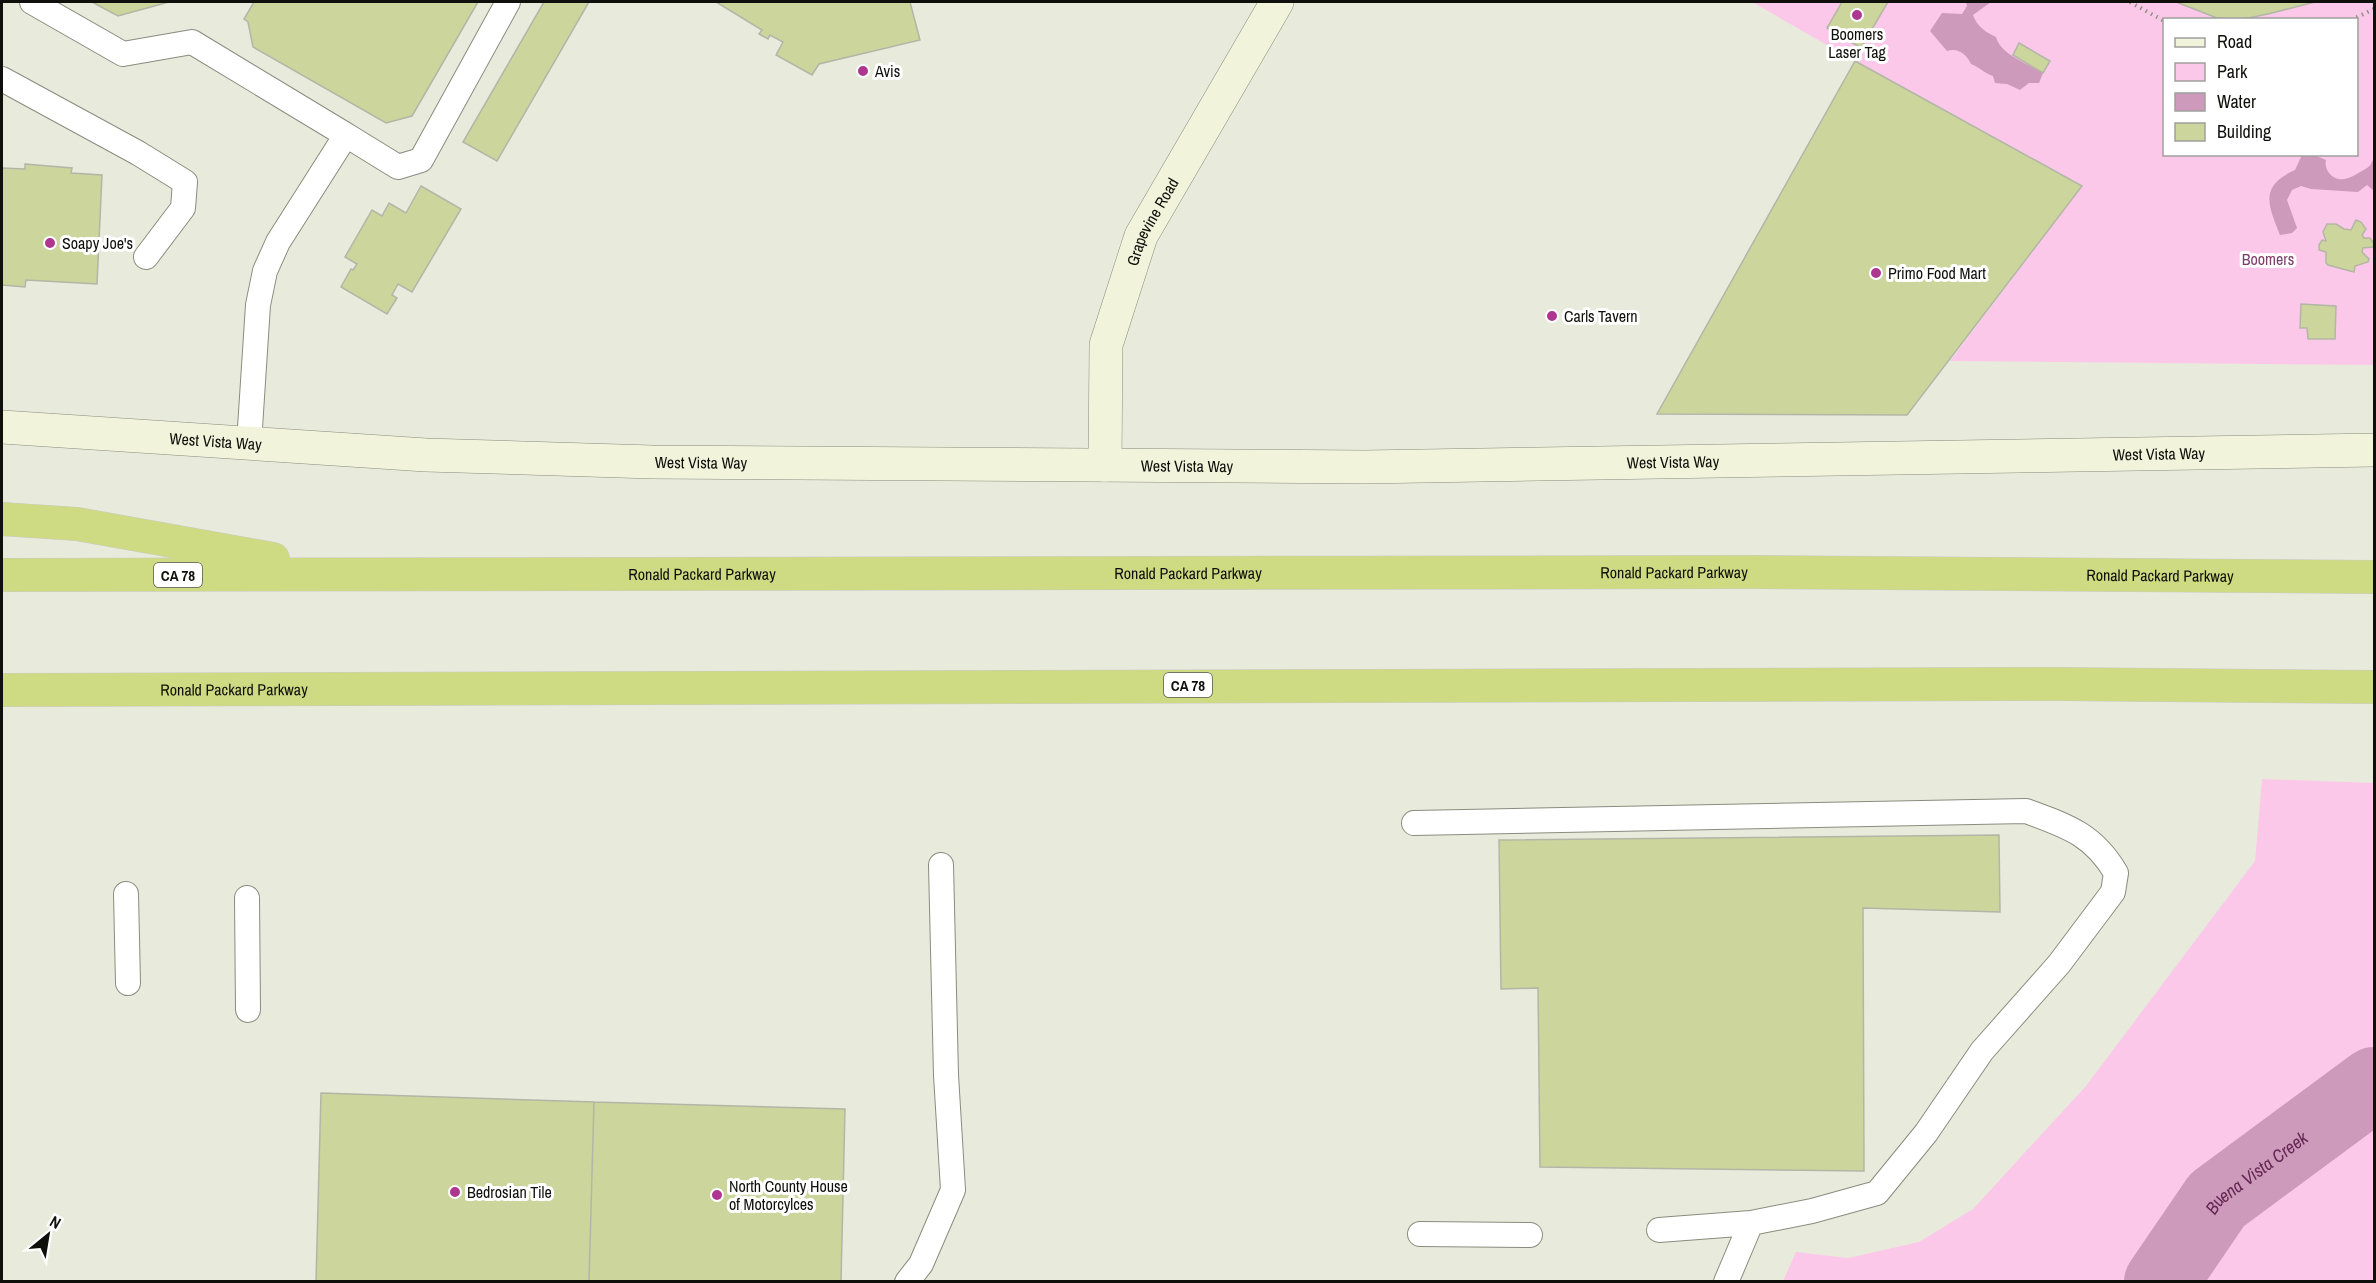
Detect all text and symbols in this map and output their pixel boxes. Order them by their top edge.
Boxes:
marker: Boomers Laser Tag [1850,8,1864,22]
legend [2163,18,2358,156]
place label: Boomers Laser Tag [1828,23,1887,63]
text: Road [2217,29,2252,54]
text: Park [2217,59,2248,84]
place label: Avis [874,60,900,82]
marker: Avis [856,64,870,78]
text: Water [2217,89,2256,114]
text: Building [2217,119,2272,144]
street label: Grapevine Road [1121,174,1184,269]
place label: Soapy Joe's [62,232,133,254]
marker: Soapy Joe's [43,236,57,250]
park label: Boomers [2242,248,2294,270]
place label: Primo Food Mart [1888,262,1986,284]
marker: Primo Food Mart [1869,266,1883,280]
place label: Carls Tavern [1564,305,1638,327]
marker: Carls Tavern [1545,309,1559,323]
street label: West Vista Way [169,427,263,455]
street label: West Vista Way [2112,442,2206,465]
street label: West Vista Way [1626,450,1720,474]
street label: West Vista Way [655,451,748,474]
street label: West Vista Way [1141,454,1234,477]
street label: Ronald Packard Parkway [1600,561,1748,583]
street label: Ronald Packard Parkway [1114,562,1262,584]
road number: CA 78 [154,563,202,587]
street label: Ronald Packard Parkway [628,563,776,585]
street label: Ronald Packard Parkway [2086,564,2234,587]
road number: CA 78 [1164,673,1212,697]
street label: Ronald Packard Parkway [160,678,308,701]
water label: Buena Vista Creek [2199,1124,2313,1219]
place label: North County House of Motorcylces [729,1175,848,1215]
place label: Bedrosian Tile [467,1181,552,1203]
marker: Bedrosian Tile [448,1185,462,1199]
marker: North County House of Motorcylces [710,1188,724,1202]
north arrow [18,1205,78,1265]
text: N [46,1210,65,1234]

